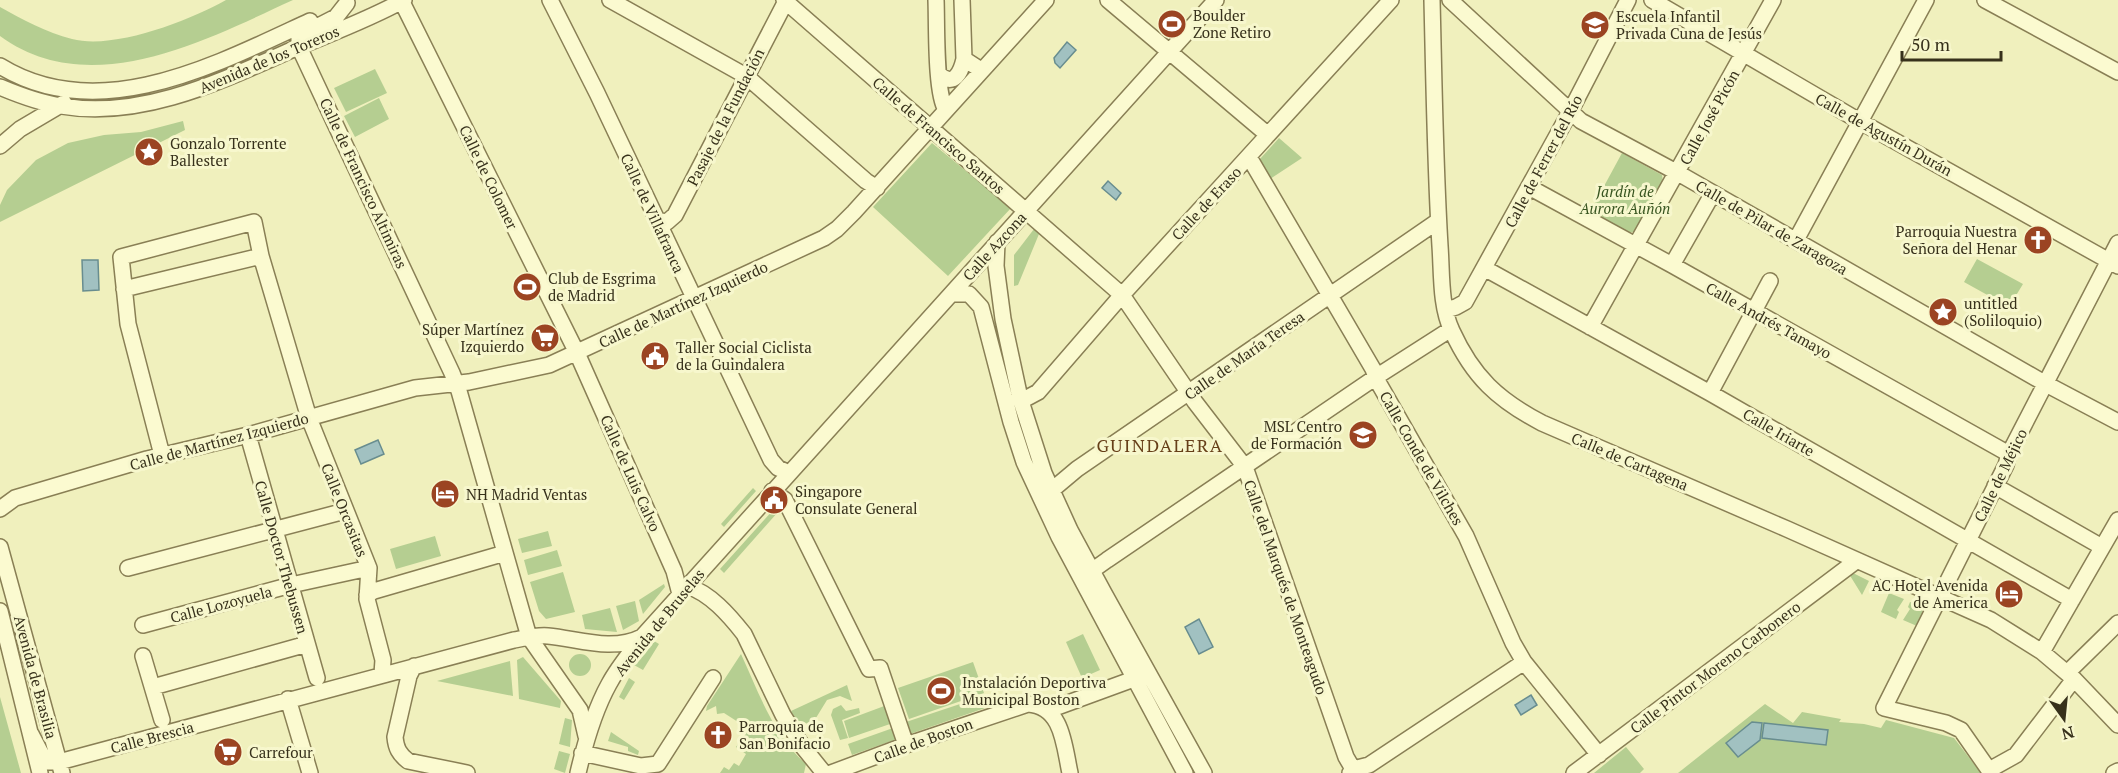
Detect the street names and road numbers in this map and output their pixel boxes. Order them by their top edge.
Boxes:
street label: Avenida de los Toreros [196,20,342,98]
street label: Pasaje de la Fundación [682,45,768,189]
street label: Calle José Picón [1675,66,1743,168]
street label: Calle de Francisco Santos [869,72,1009,198]
street label: Calle de Agustín Durán [1812,88,1956,180]
street label: Calle de Ferrer del Río [1500,91,1586,231]
street label: Calle de Francisco Altimiras [316,95,412,271]
street label: Calle de Colomer [455,122,523,233]
street label: Calle de Villafranca [616,150,690,276]
street label: Calle de Eraso [1167,162,1245,244]
street label: Calle de Pilar de Zaragoza [1692,175,1852,279]
street label: Calle Azcona [958,207,1031,285]
street label: Calle de Martínez Izquierdo [595,256,771,352]
street label: Calle Andrés Tamayo [1703,277,1835,363]
street label: Calle de María Teresa [1180,306,1308,404]
street label: Calle Conde de Vilches [1375,387,1469,529]
street label: Calle Iriarte [1740,403,1818,461]
street label: Calle de Martínez Izquierdo [127,407,311,475]
street label: Calle de Luis Calvo [596,411,666,535]
street label: Calle de Méjico [1969,425,2031,525]
street label: Calle de Cartagena [1569,427,1692,495]
street label: Calle Orcasitas [317,460,373,560]
street label: Calle del Marqués de Monteagudo [1240,477,1332,697]
street label: Calle Doctor Thebussen [251,478,313,636]
street label: Avenida de Bruselas [609,564,709,680]
street label: Calle Lozoyuela [168,581,275,627]
street label: Calle Pintor Moreno Carbonero [1626,596,1804,738]
street label: Avenida de Brasilia [10,613,62,741]
street label: Calle de Boston [871,713,975,767]
street label: Calle Brescia [108,716,196,758]

